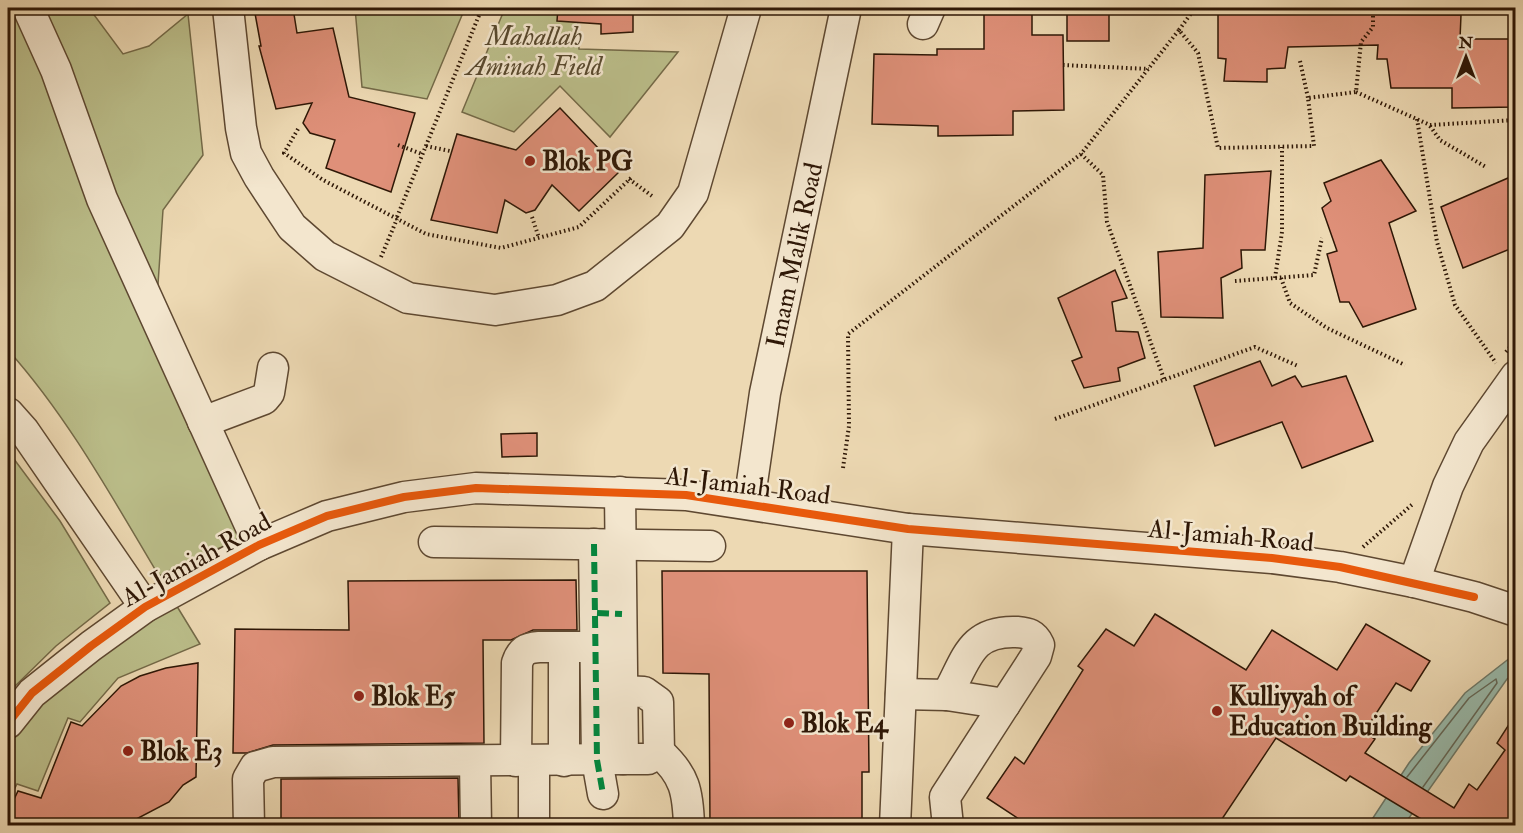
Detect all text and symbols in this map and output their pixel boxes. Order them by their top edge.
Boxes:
park label: Mahallah Aminah Field [463,21,604,83]
north arrow [1436,27,1496,87]
text: N [1458,33,1474,53]
place label: Blok PG [542,146,633,178]
marker: Blok PG [523,154,537,168]
street label: Imam Malik Road [760,159,830,351]
street label: Al-Jamiah Road [663,460,832,512]
street label: Al-Jamiah Road [115,506,277,615]
street label: Al-Jamiah Road [1146,513,1315,559]
place label: Blok E5 [371,681,456,713]
place label: Kulliyyah of Education Building [1229,681,1433,744]
marker: Blok E5 [352,689,366,703]
marker: Kulliyyah of Education Building [1210,704,1224,718]
place label: Blok E4 [801,708,890,740]
marker: Blok E4 [782,716,796,730]
place label: Blok E3 [140,736,223,768]
marker: Blok E3 [121,744,135,758]

